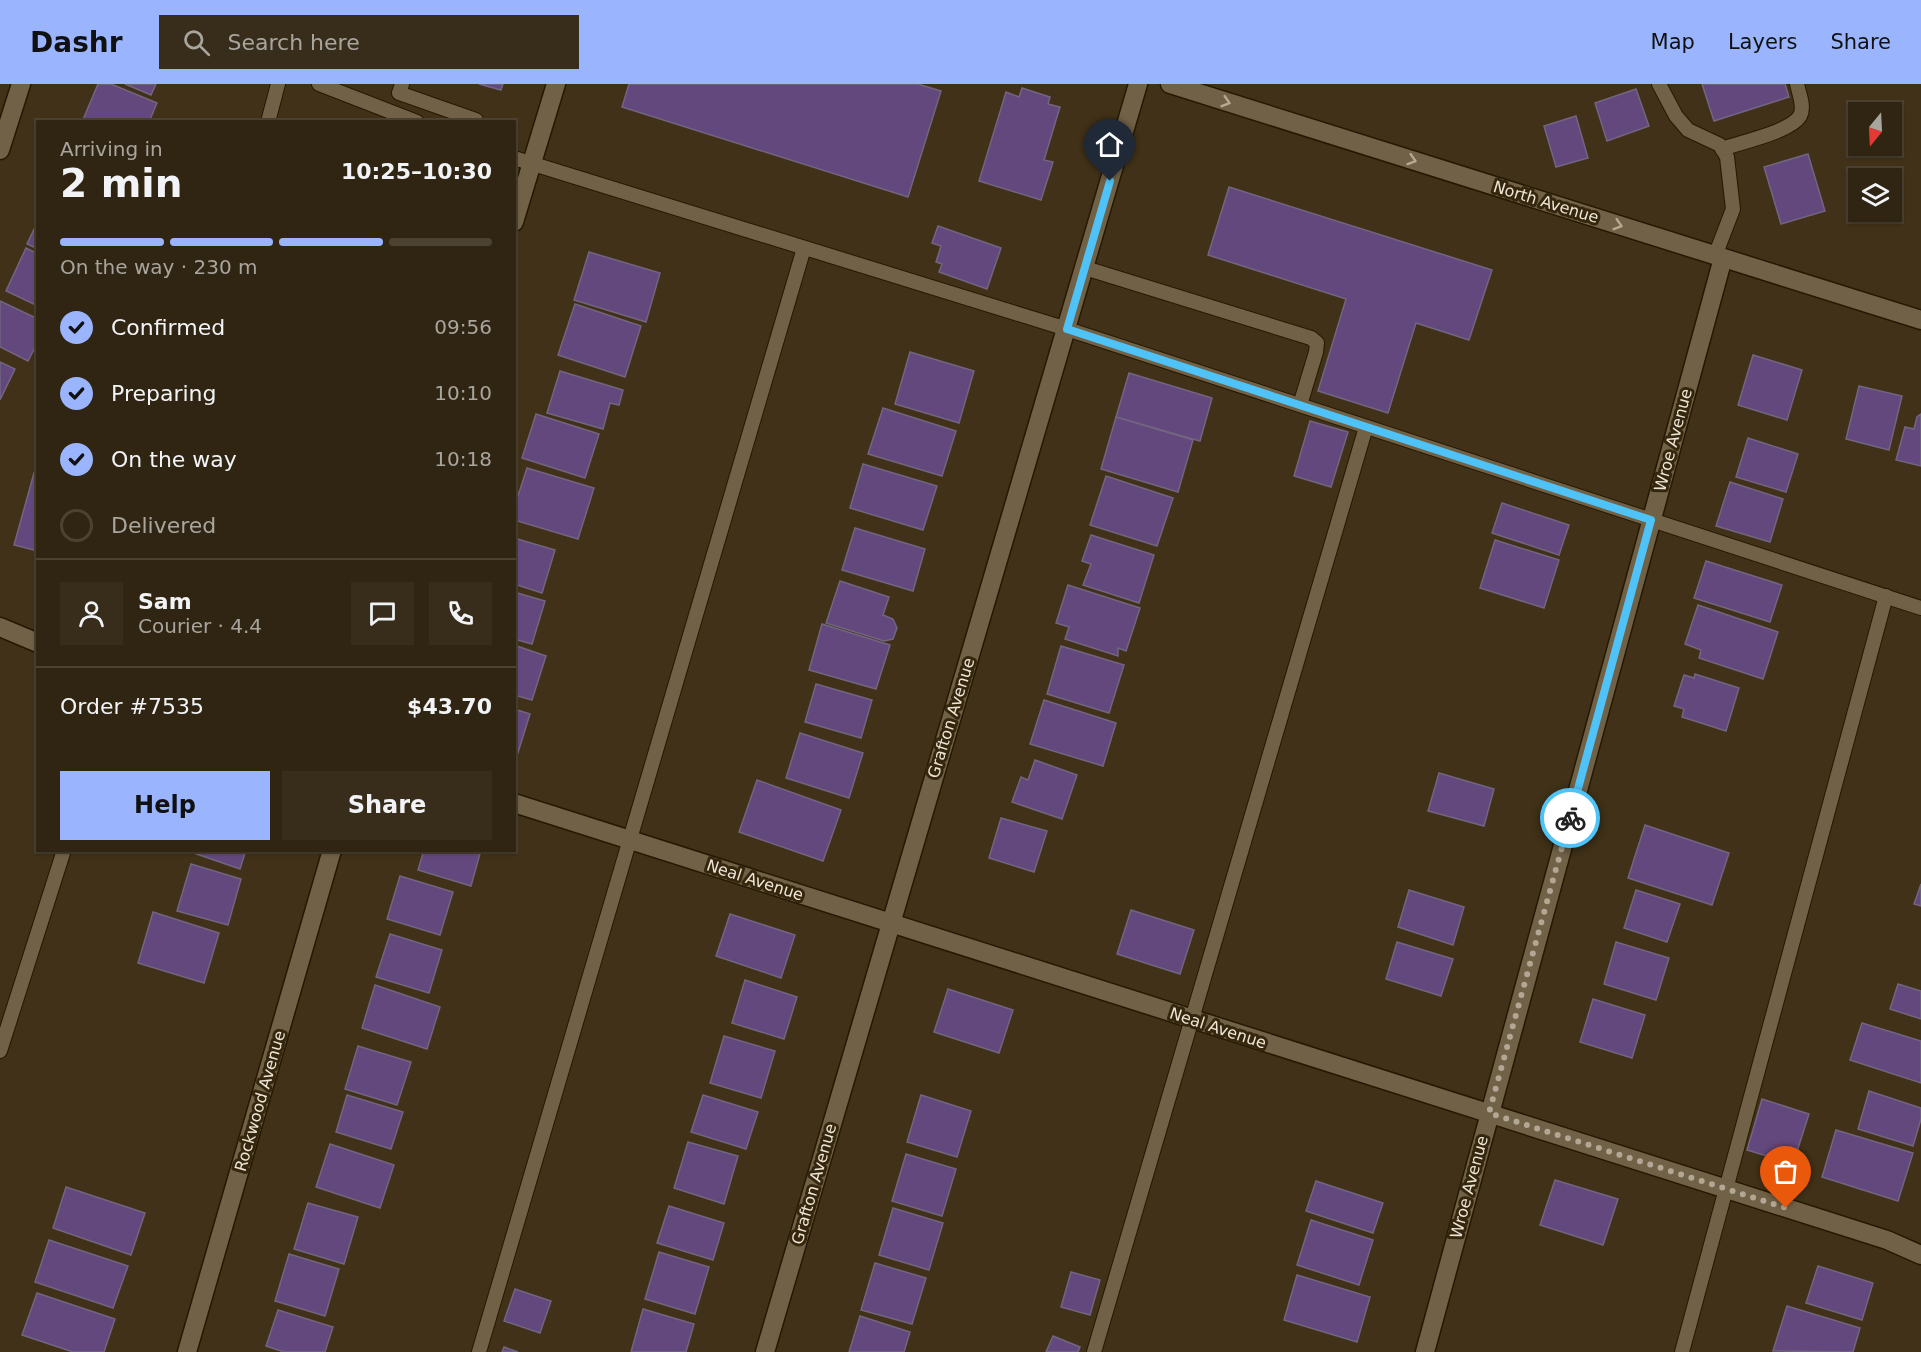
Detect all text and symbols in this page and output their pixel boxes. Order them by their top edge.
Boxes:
search box [159,15,579,69]
text: Dashr [30,26,123,59]
icon: search [180,26,213,59]
text: Search here [228,30,360,55]
text: Map [1651,30,1695,54]
text: Layers [1728,30,1797,54]
text: Share [1830,30,1891,54]
one-way arrow [1220,95,1231,107]
north arrow [1848,102,1902,156]
map controls [1848,102,1902,222]
pin [1084,119,1135,181]
icon: home [1093,128,1126,161]
text: Arriving in [60,137,163,161]
one-way arrow [1406,153,1417,165]
text: 10:25–10:30 [341,159,492,184]
text: 2 min [60,161,182,206]
button: layers [1848,168,1902,222]
street label: North Avenue [1491,177,1601,227]
one-way arrow [1612,218,1623,230]
text: On the way · 230 m [60,255,258,279]
icon: check [60,311,93,344]
text: Confirmed [111,315,225,340]
text: 09:56 [434,315,492,339]
icon: check [60,377,93,410]
text: Preparing [111,381,217,406]
text: 10:10 [434,381,492,405]
street label: Wroe Avenue [1650,387,1696,493]
icon: check [60,443,93,476]
text: On the way [111,447,237,472]
text: 10:18 [434,447,492,471]
text: Delivered [111,513,216,538]
button: person [60,582,123,645]
button: chat [351,582,414,645]
button: phone [429,582,492,645]
text: Sam [138,589,192,614]
text: Courier · 4.4 [138,614,262,638]
street label: Grafton Avenue [924,656,978,780]
text: Order #7535 [60,694,204,719]
text: $43.70 [407,694,492,719]
button: Help [60,771,270,840]
button: Share [282,771,492,840]
courier [1540,788,1600,848]
icon: bike [1554,802,1587,835]
street label: Neal Avenue [704,855,806,905]
street label: Neal Avenue [1167,1003,1269,1053]
street label: Rockwood Avenue [231,1028,289,1174]
street label: Grafton Avenue [788,1121,840,1247]
street label: Wroe Avenue [1446,1134,1492,1240]
pin [1760,1146,1811,1208]
icon: bag [1769,1155,1802,1188]

